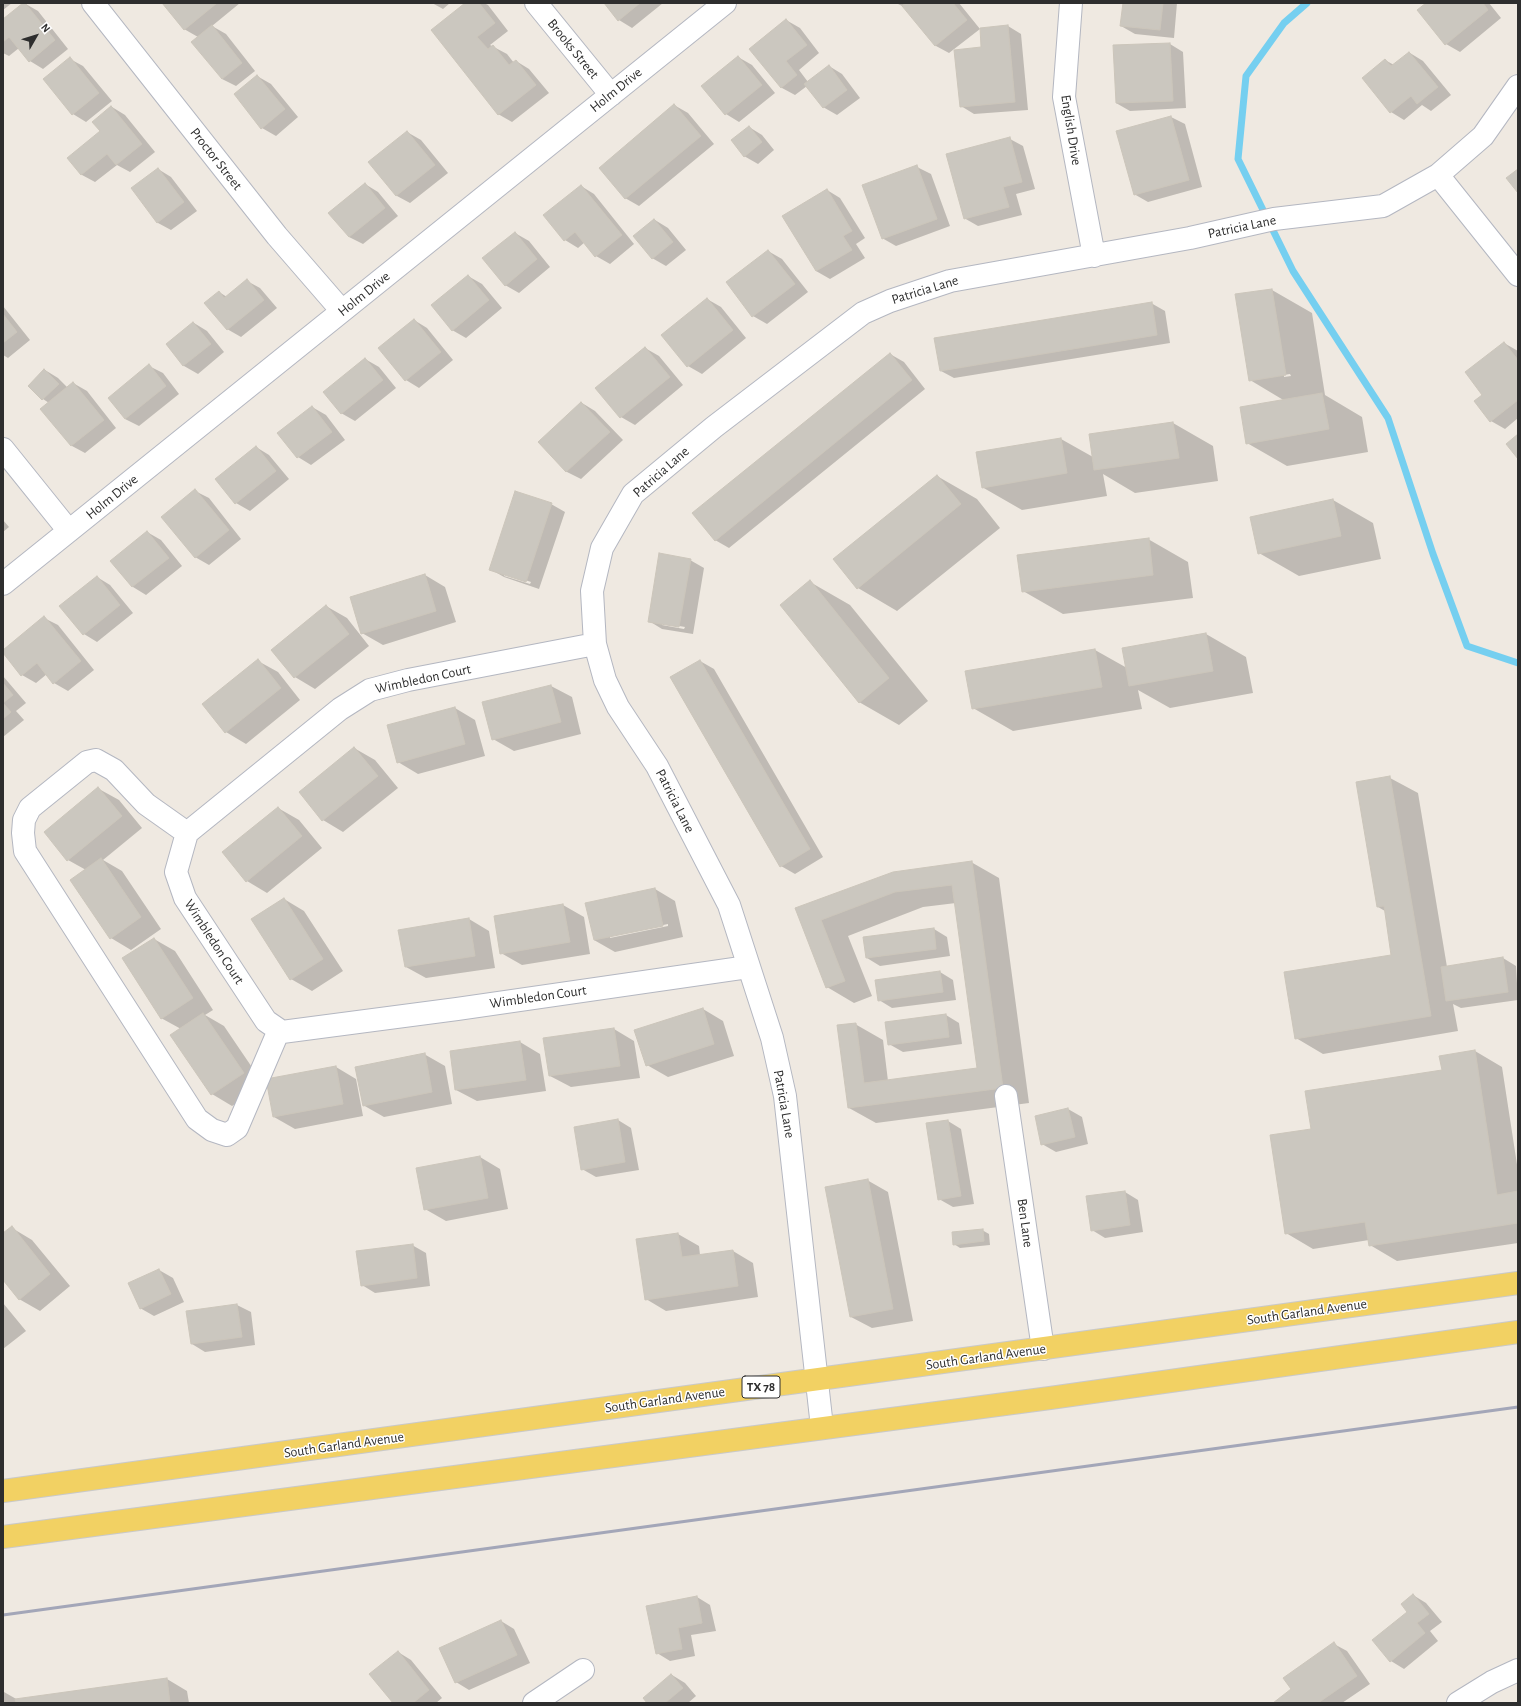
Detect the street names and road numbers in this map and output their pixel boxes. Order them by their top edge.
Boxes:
street label: Brooks Street [544,16,602,82]
street label: Holm Drive [587,64,645,116]
street label: English Drive [1057,93,1085,167]
street label: Proctor Street [186,124,246,194]
street label: Patricia Lane [1206,212,1278,242]
street label: Holm Drive [335,268,393,320]
street label: Patricia Lane [889,272,961,308]
street label: Patricia Lane [629,443,693,501]
street label: Holm Drive [83,471,141,523]
street label: Wimbledon Court [374,661,472,697]
street label: Patricia Lane [652,766,698,836]
street label: Wimbledon Court [180,897,248,987]
street label: Wimbledon Court [489,982,587,1012]
street label: Patricia Lane [770,1068,798,1140]
street label: Ben Lane [1013,1197,1037,1249]
street label: South Garland Avenue [1246,1295,1368,1329]
street label: South Garland Avenue [925,1340,1047,1374]
road number: TX 78 [742,1376,780,1398]
street label: South Garland Avenue [604,1383,726,1417]
street label: South Garland Avenue [283,1428,405,1462]

